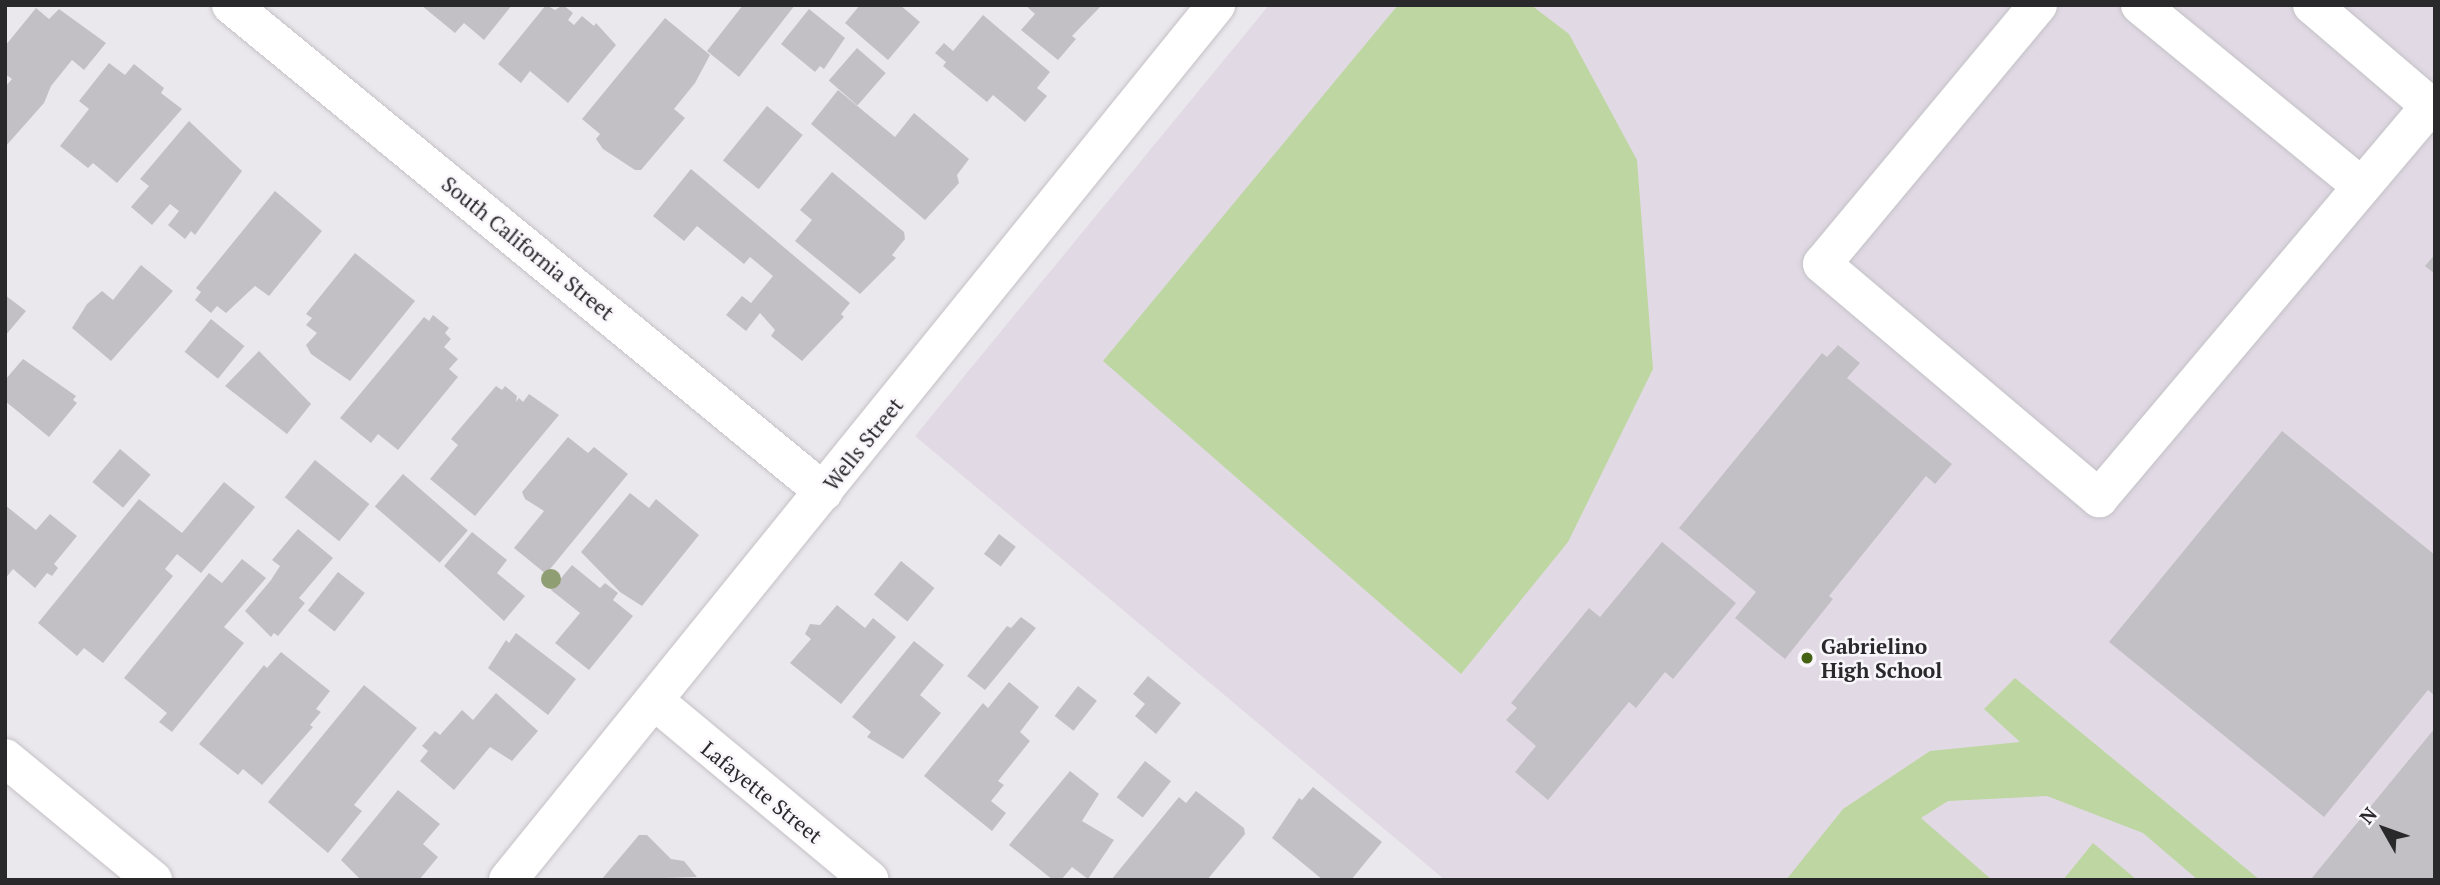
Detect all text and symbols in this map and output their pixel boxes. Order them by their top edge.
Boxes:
street label: South California Street [437,171,619,325]
street label: Wells Street [818,393,908,495]
place label: Gabrielino High School [1821,633,1942,683]
marker: Gabrielino High School [1799,650,1815,666]
street label: Lafayette Street [697,736,827,848]
north arrow [2349,794,2419,864]
text: N [2353,802,2382,829]

